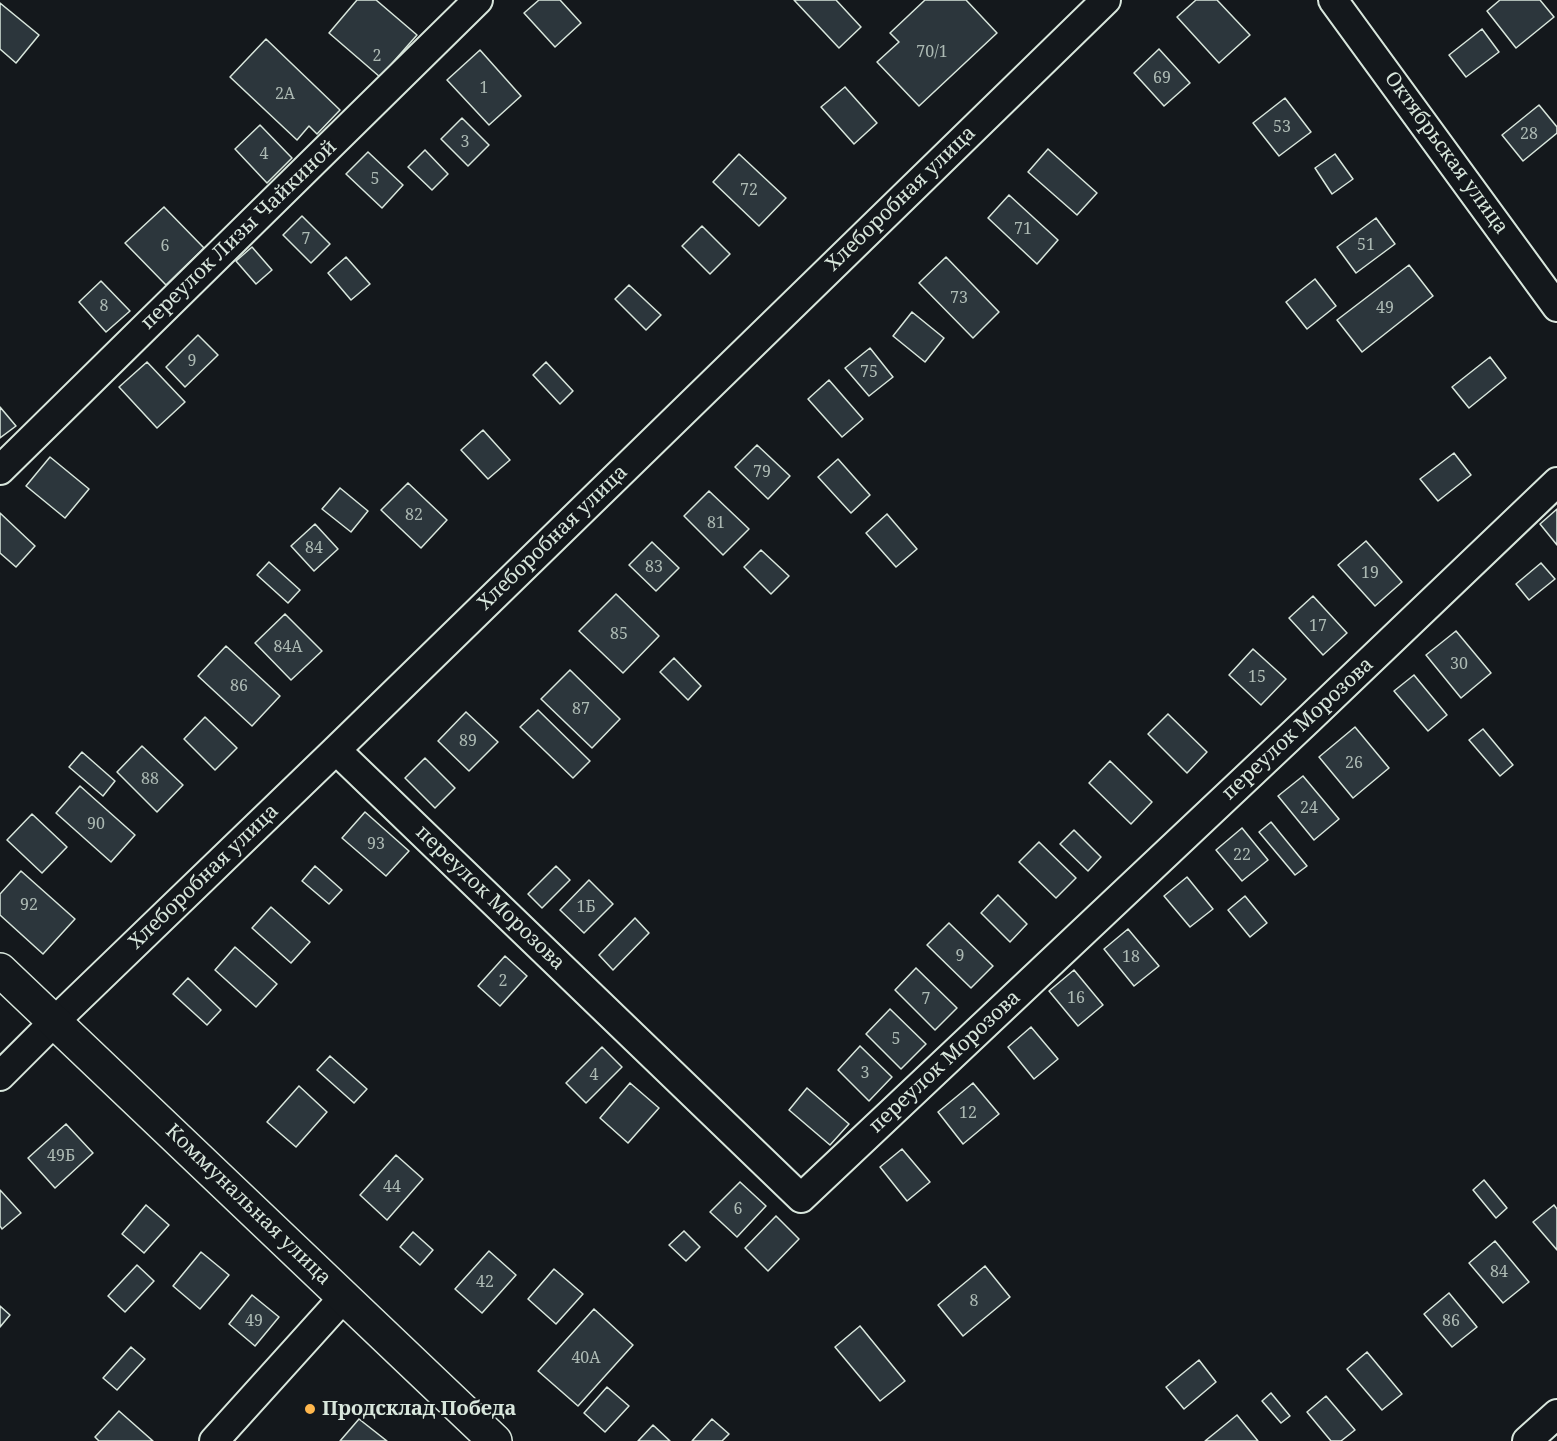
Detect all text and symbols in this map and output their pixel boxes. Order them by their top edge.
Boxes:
house number: 70/1 [916,42,948,62]
house number: 2 [373,46,381,66]
street label: Октябрьская улица [1379,67,1513,239]
house number: 69 [1153,68,1171,88]
house number: 1 [480,78,488,98]
house number: 2А [275,84,295,104]
house number: 53 [1273,117,1291,137]
street label: Хлеборобная улица [821,121,981,277]
house number: 28 [1520,124,1538,144]
house number: 3 [461,132,469,152]
street label: переулок Лизы Чайкиной [136,135,342,335]
house number: 4 [260,144,268,164]
house number: 5 [371,169,379,189]
house number: 72 [740,180,758,200]
house number: 71 [1014,219,1032,239]
house number: 7 [302,229,310,249]
house number: 51 [1357,235,1375,255]
house number: 6 [161,236,169,256]
house number: 73 [950,288,968,308]
house number: 8 [100,296,108,316]
house number: 49 [1376,298,1394,318]
house number: 9 [188,351,196,371]
house number: 75 [860,362,878,382]
street label: Хлеборобная улица [473,460,633,616]
house number: 79 [753,462,771,482]
house number: 82 [405,505,423,525]
house number: 81 [707,513,725,533]
house number: 84 [305,538,323,558]
house number: 83 [645,557,663,577]
house number: 19 [1361,563,1379,583]
house number: 17 [1309,616,1327,636]
house number: 85 [610,624,628,644]
house number: 84А [273,637,303,657]
street label: переулок Морозова [1217,653,1379,805]
house number: 30 [1450,654,1468,674]
house number: 15 [1248,667,1266,687]
house number: 86 [230,676,248,696]
house number: 87 [572,699,590,719]
house number: 89 [459,731,477,751]
house number: 26 [1345,753,1363,773]
house number: 88 [141,769,159,789]
house number: 24 [1300,798,1318,818]
street label: Хлеборобная улица [124,799,284,955]
house number: 90 [87,814,105,834]
street label: переулок Морозова [410,821,570,975]
house number: 93 [367,834,385,854]
house number: 22 [1233,845,1251,865]
house number: 92 [20,895,38,915]
house number: 1Б [576,897,596,917]
house number: 9 [956,946,964,966]
house number: 18 [1122,947,1140,967]
house number: 2 [499,971,507,991]
street label: переулок Морозова [864,986,1026,1138]
house number: 16 [1067,988,1085,1008]
house number: 7 [922,989,930,1009]
house number: 5 [892,1029,900,1049]
house number: 3 [861,1063,869,1083]
house number: 4 [590,1065,598,1085]
house number: 12 [959,1103,977,1123]
street label: Коммунальная улица [160,1120,336,1290]
house number: 49Б [47,1146,75,1166]
house number: 44 [383,1177,401,1197]
house number: 6 [734,1199,742,1219]
house number: 84 [1490,1262,1508,1282]
house number: 42 [476,1272,494,1292]
house number: 8 [970,1291,978,1311]
house number: 49 [245,1311,263,1331]
house number: 86 [1442,1311,1460,1331]
house number: 40А [571,1348,601,1368]
place label: Продсклад Победа [322,1397,516,1421]
marker: Продсклад Победа [303,1402,317,1416]

